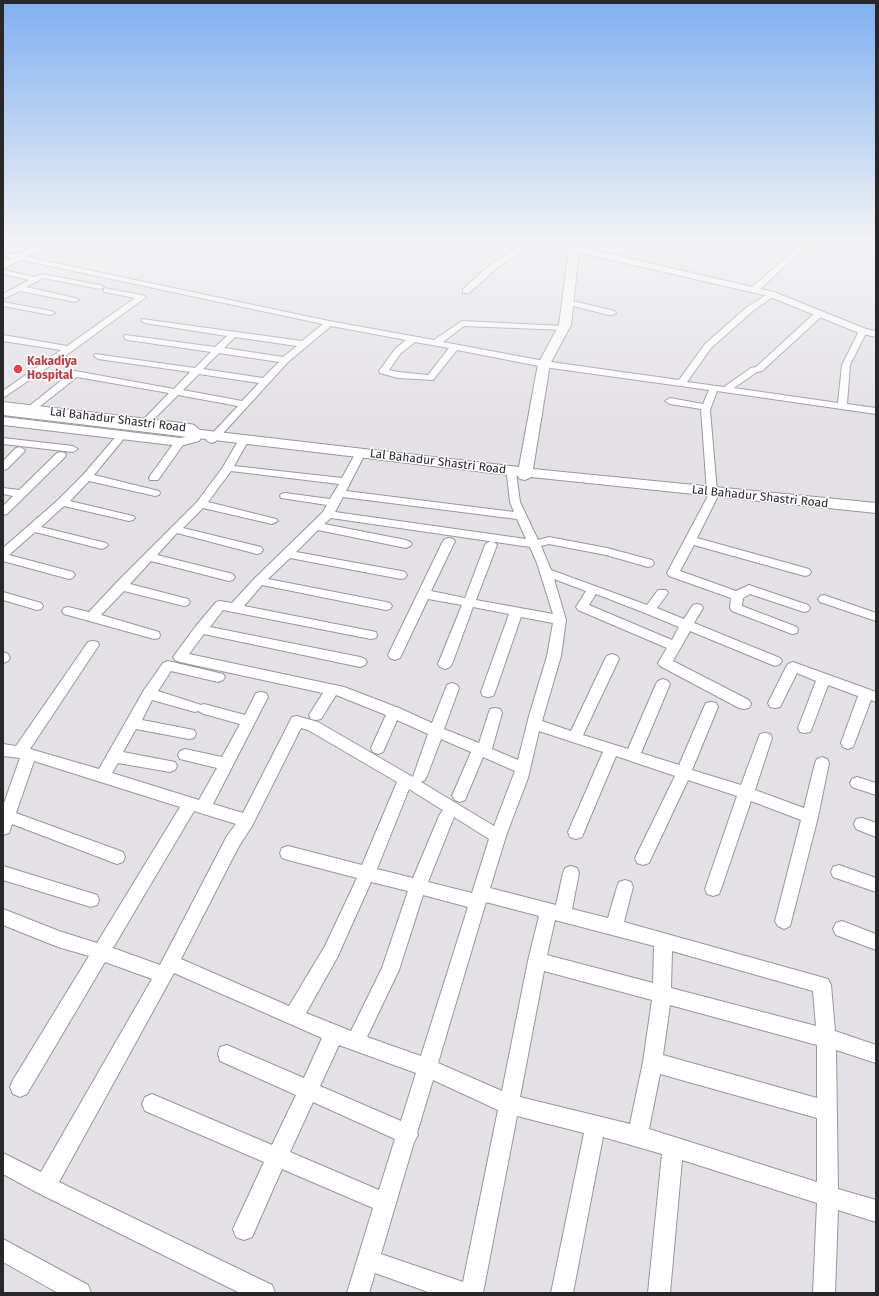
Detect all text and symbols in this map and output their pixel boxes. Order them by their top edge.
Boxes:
place label: Kakadiya Hospital [27,355,77,383]
marker: Kakadiya Hospital [12,363,24,375]
street label: Lal Bahadur Shastri Road [49,404,187,436]
street label: Lal Bahadur Shastri Road [369,446,507,478]
street label: Lal Bahadur Shastri Road [691,483,829,511]

